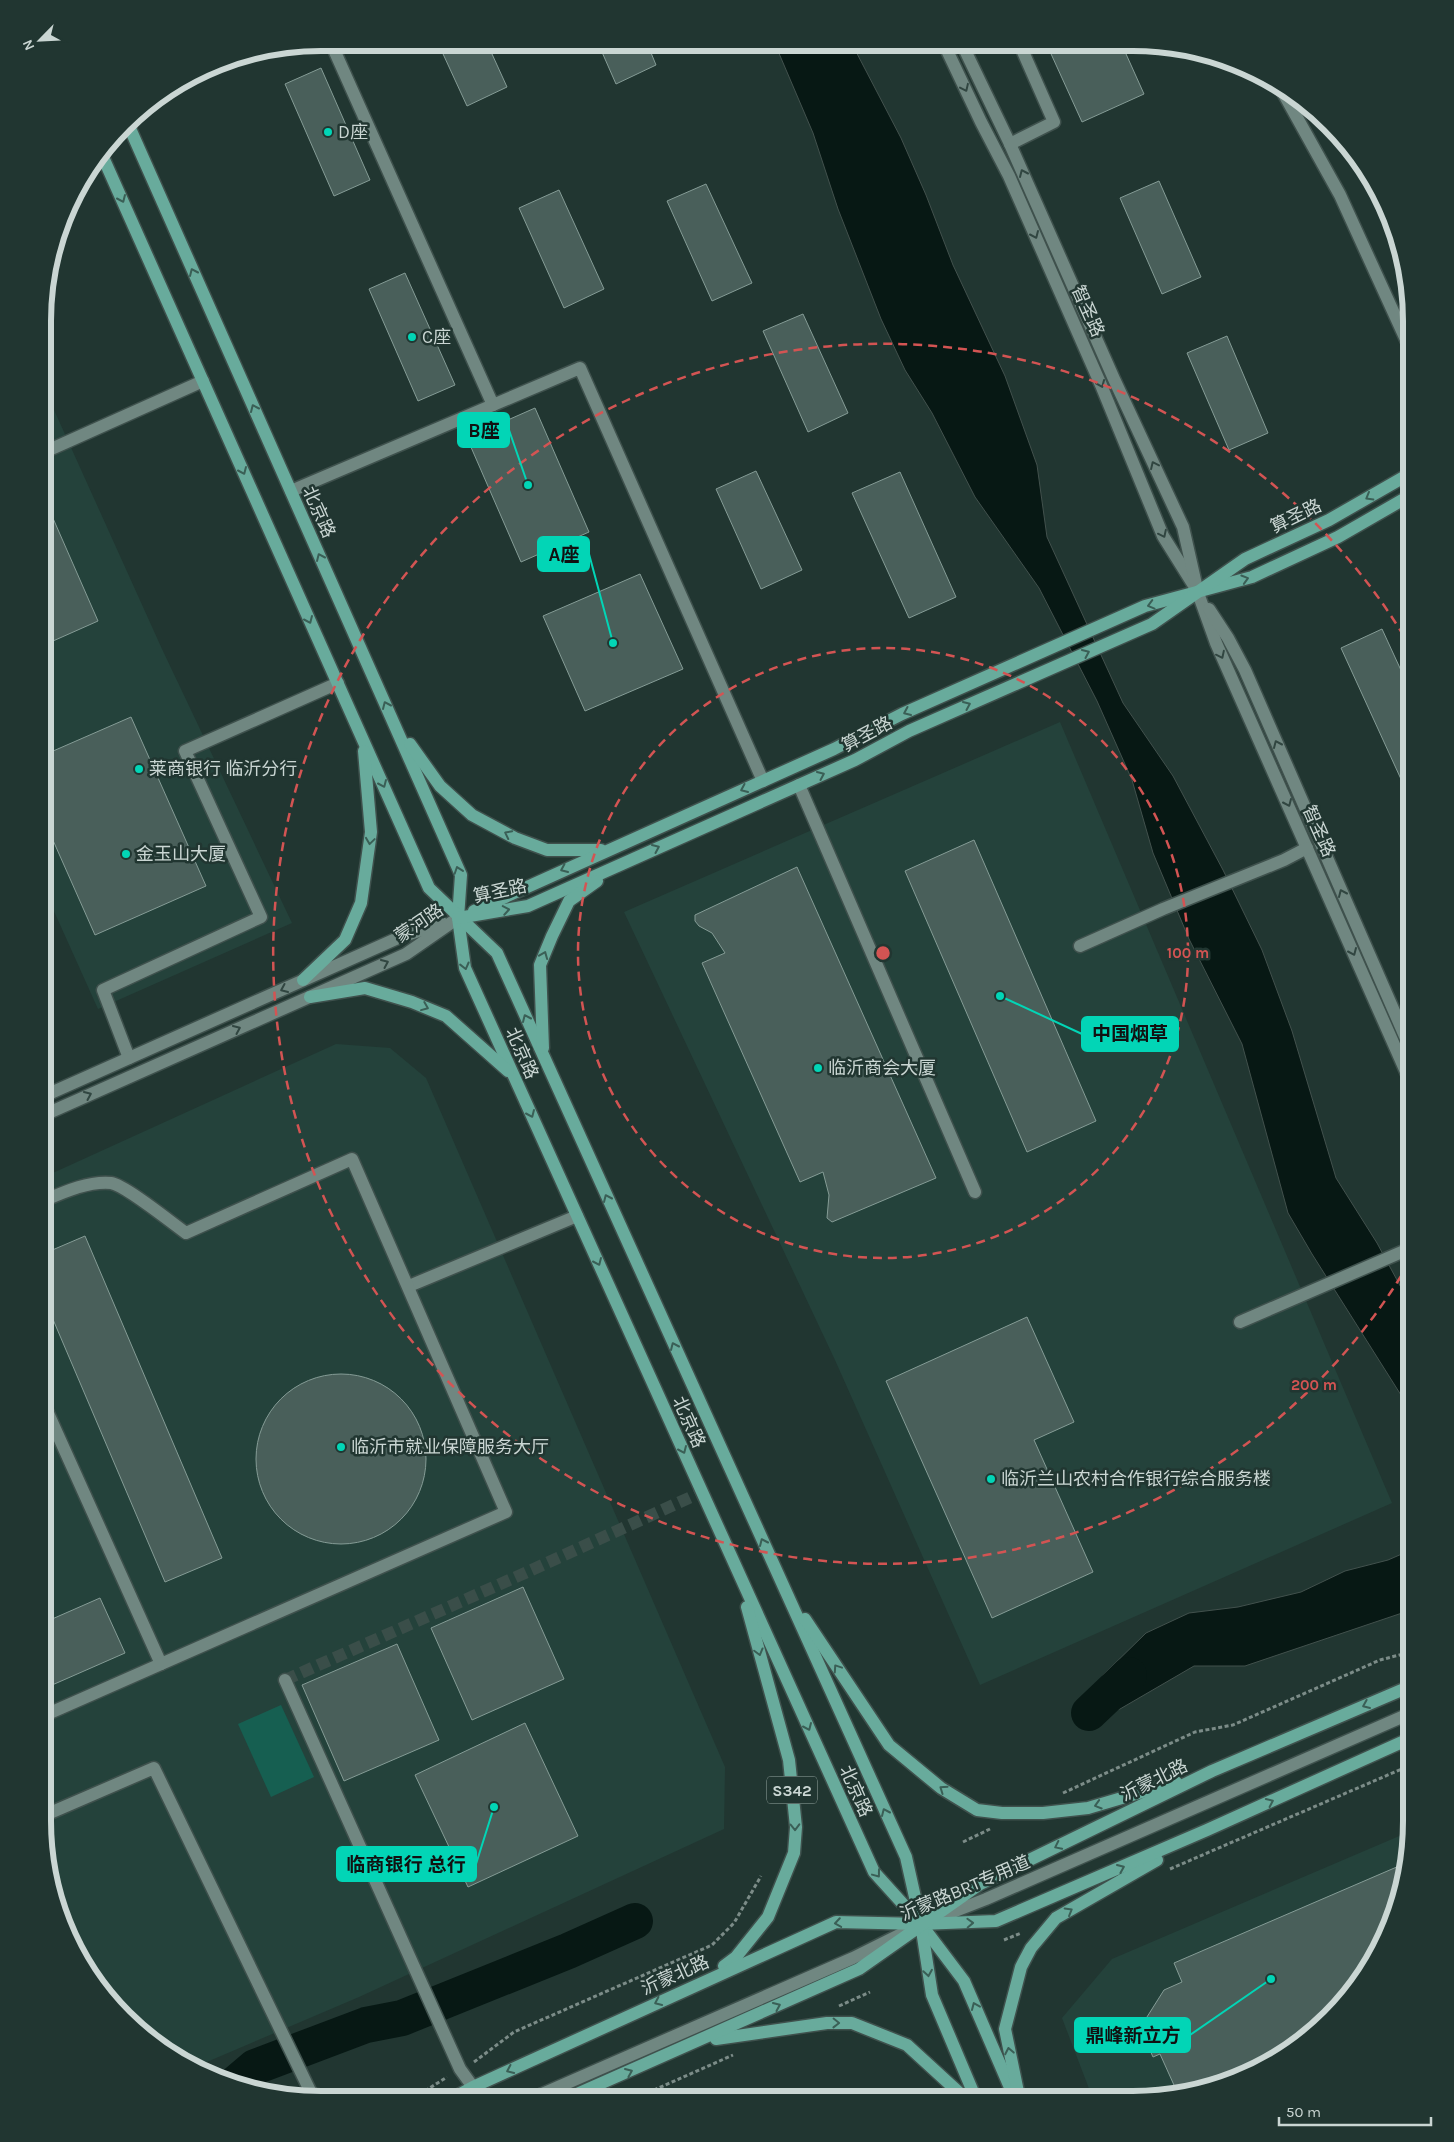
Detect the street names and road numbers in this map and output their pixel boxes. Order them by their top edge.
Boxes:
street label: 智圣路 [1067,282,1109,340]
street label: 北京路 [298,483,340,541]
street label: 算圣路 [1267,494,1325,538]
street label: 算圣路 [838,712,896,756]
street label: 智圣路 [1298,802,1340,860]
street label: 算圣路 [471,875,529,907]
street label: 蒙河路 [390,899,448,947]
street label: 北京路 [501,1024,543,1082]
street label: 北京路 [668,1393,710,1451]
street label: 沂蒙北路 [1117,1754,1191,1806]
street label: 北京路 [835,1762,877,1820]
road number: S342 [767,1776,817,1804]
street label: 沂蒙路BRT专用道 [897,1851,1033,1925]
street label: 沂蒙北路 [638,1950,712,2000]

